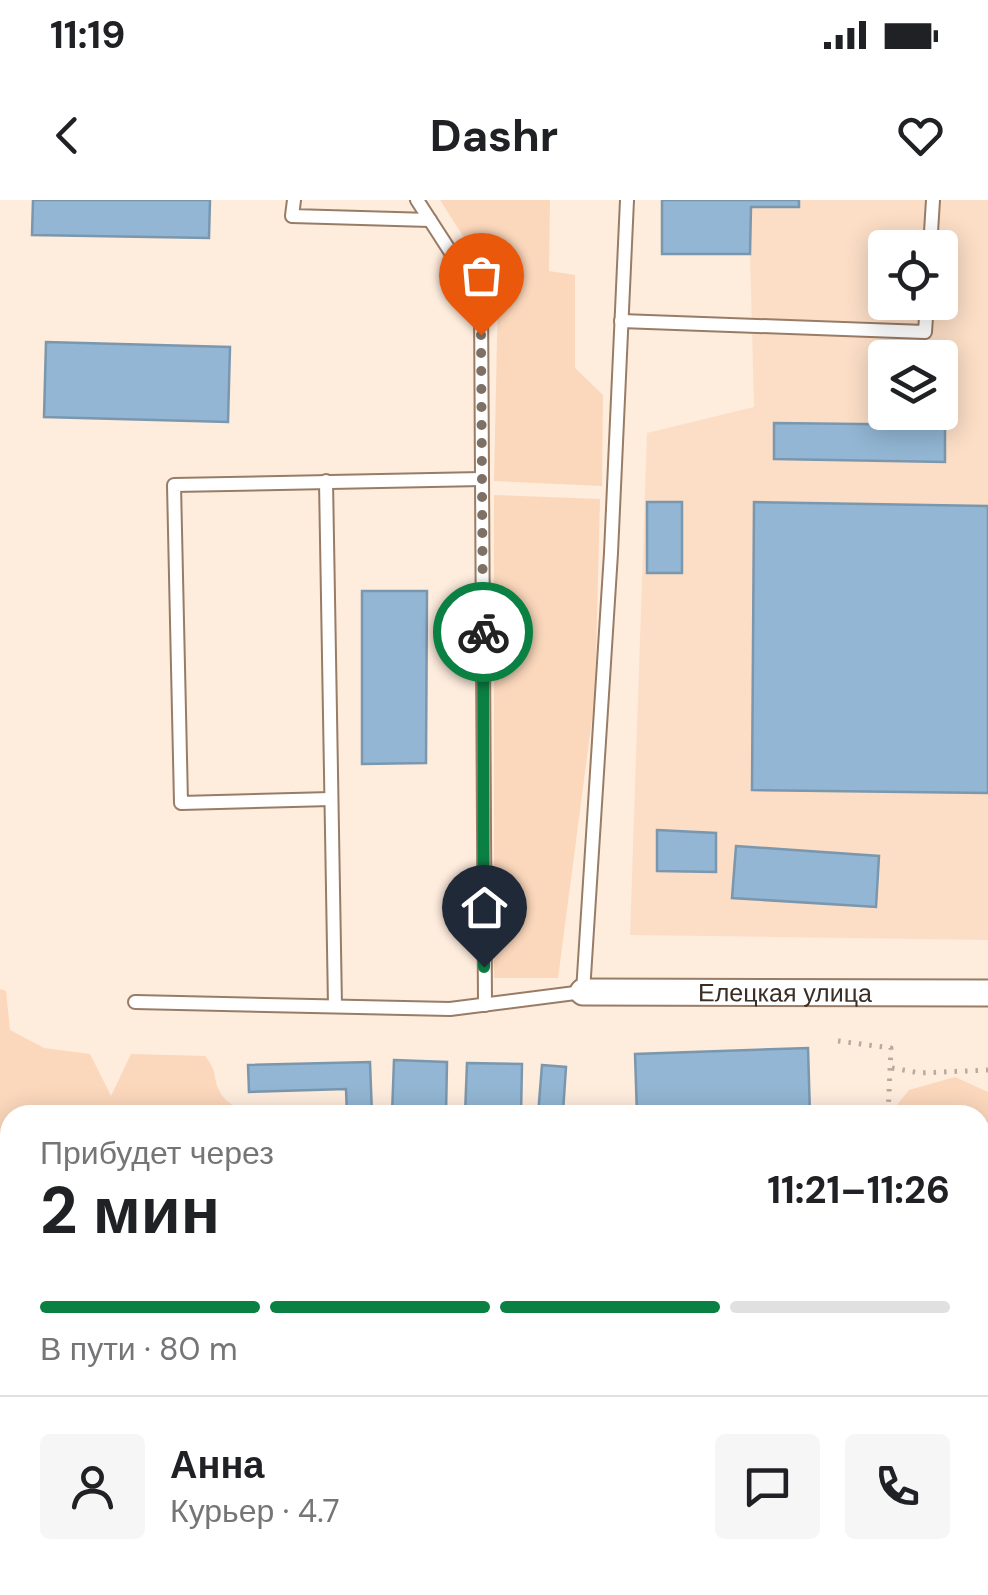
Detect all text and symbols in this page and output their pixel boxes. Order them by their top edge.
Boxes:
text: 11:19 [50,10,125,60]
text: Dashr [430,106,558,165]
icon: back [40,108,95,163]
icon: heart [893,108,948,163]
map controls [868,230,958,430]
button: locate [868,230,958,320]
pin [439,233,524,336]
icon: bag [454,248,509,303]
button: layers [868,340,958,430]
courier [433,582,533,682]
icon: bike [456,605,511,660]
pin [442,865,527,968]
icon: home [457,880,512,935]
street label: Елецкая улица [698,976,872,1009]
text: Прибудет через [40,1132,274,1174]
text: 11:21–11:26 [767,1165,950,1215]
text: 2 мин [40,1169,220,1253]
text: В пути · 80 m [40,1328,237,1370]
button: person [40,1434,145,1539]
button: chat [715,1434,820,1539]
button: phone [845,1434,950,1539]
text: Анна [170,1440,264,1490]
text: Курьер · 4.7 [170,1490,340,1532]

